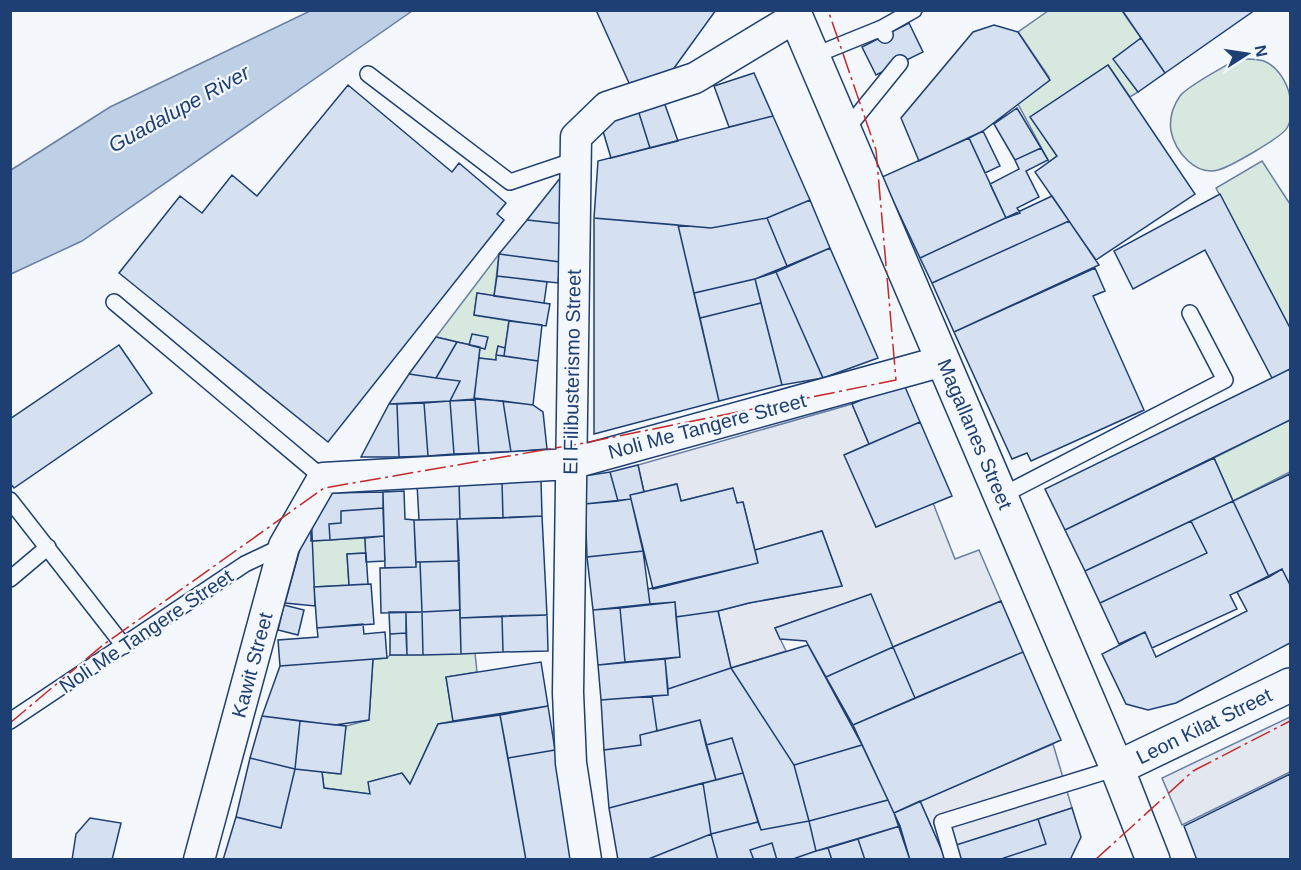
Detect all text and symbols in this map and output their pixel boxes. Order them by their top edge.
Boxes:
north arrow [1217,24,1277,84]
text: N [1252,44,1271,58]
water label: Guadalupe River [104,60,254,157]
street label: El Filibusterismo Street [559,269,585,475]
street label: Magallanes Street [933,356,1017,513]
street label: Noli Me Tangere Street [606,389,809,463]
street label: Noli Me Tangere Street [55,565,237,697]
street label: Kawit Street [227,610,277,720]
street label: Leon Kilat Street [1133,684,1276,768]

